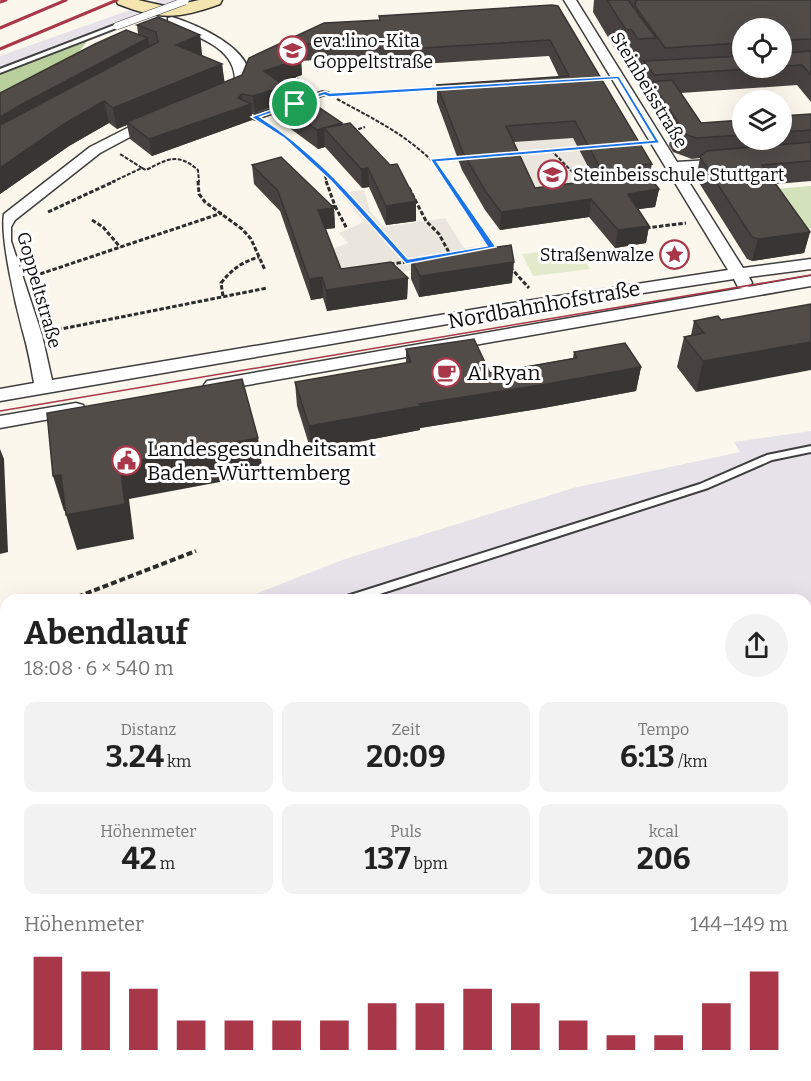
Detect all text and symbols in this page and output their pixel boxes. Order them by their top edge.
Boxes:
map controls [732,18,792,150]
button: locate [732,18,792,78]
street label: Steinbeisstraße [606,28,692,152]
place label: eva:lino-Kita Goppeltstraße [313,30,433,73]
school or university icon: eva:lino-Kita Goppeltstraße [276,35,308,67]
pin [269,78,320,129]
icon: arrive [278,87,311,120]
button: layers [732,90,792,150]
school or university icon: Steinbeisschule Stuttgart [536,159,568,191]
place label: Steinbeisschule Stuttgart [573,164,785,186]
street label: Goppeltstraße [12,229,66,351]
place icon: Straßenwalze [659,239,691,271]
place label: Straßenwalze [540,244,654,266]
street label: Nordbahnhofstraße [446,275,642,335]
cafe icon: Al Ryan [430,357,462,389]
place label: Al Ryan [467,360,541,386]
place label: Landesgesundheitsamt Baden-Württemberg [147,436,377,486]
public building icon: Landesgesundheitsamt Baden-Württemberg [110,445,142,477]
text: Abendlauf [24,613,188,653]
button: share [725,614,788,677]
text: 18:08 · 6 × 540 m [24,656,174,680]
text: Distanz [120,720,176,739]
text: Zeit [391,720,421,739]
text: Tempo [638,720,689,739]
text: 3.24 [105,739,164,775]
text: 20:09 [366,739,446,775]
text: 6:13 [620,739,675,775]
text: km [164,752,191,771]
text: /km [675,752,707,771]
text: Höhenmeter [100,822,196,841]
text: Puls [390,822,422,841]
text: kcal [649,822,679,841]
text: 42 [122,841,157,877]
text: 137 [364,841,411,877]
text: 206 [637,841,691,877]
text: m [157,854,175,873]
text: bpm [411,854,448,873]
text: Höhenmeter [24,912,144,936]
text: 144–149 m [690,912,788,936]

